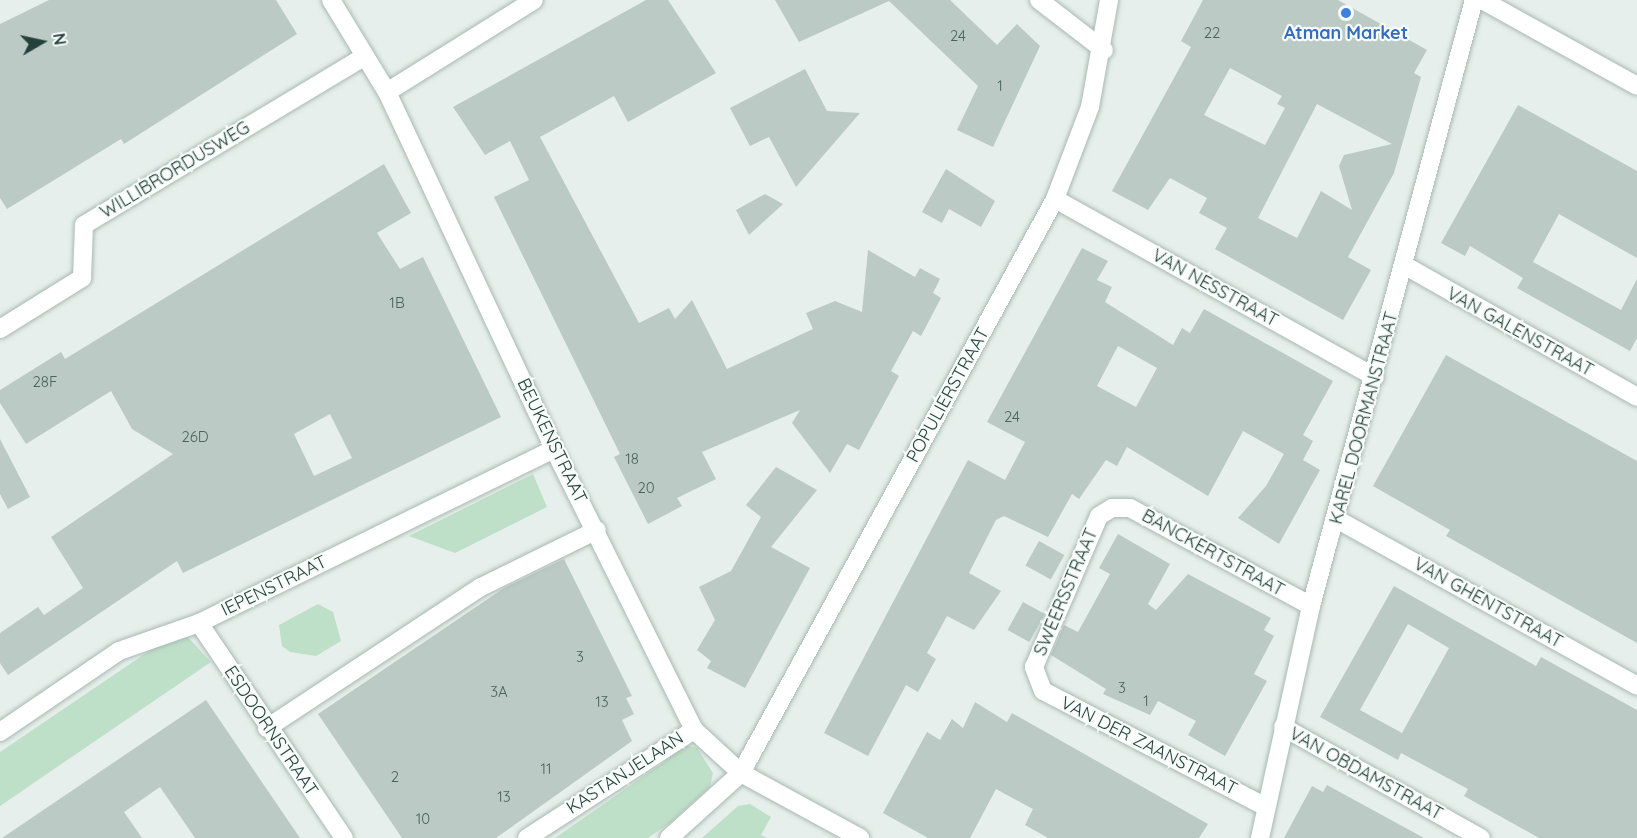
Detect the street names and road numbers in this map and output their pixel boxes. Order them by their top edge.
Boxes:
street label: WILLIBRORDUSWEG [96,117,254,223]
street label: VAN NESSTRAAT [1148,244,1282,332]
street label: VAN GALENSTRAAT [1443,283,1597,381]
street label: KAREL DOORMANSTRAAT [1325,309,1403,527]
street label: POPULIERSTRAAT [902,324,994,466]
street label: BEUKENSTRAAT [512,375,592,507]
street label: BANCKERTSTRAAT [1138,505,1288,601]
street label: SWEERSSTRAAT [1029,525,1103,659]
street label: IEPENSTRAAT [218,551,330,621]
street label: VAN GHENTSTRAAT [1410,553,1566,653]
street label: ESDOORNSTRAAT [219,662,323,800]
street label: VAN DER ZAANSTRAAT [1057,692,1241,800]
street label: VAN OBDAMSTRAAT [1285,723,1447,825]
street label: KASTANJELAAN [562,727,688,819]

